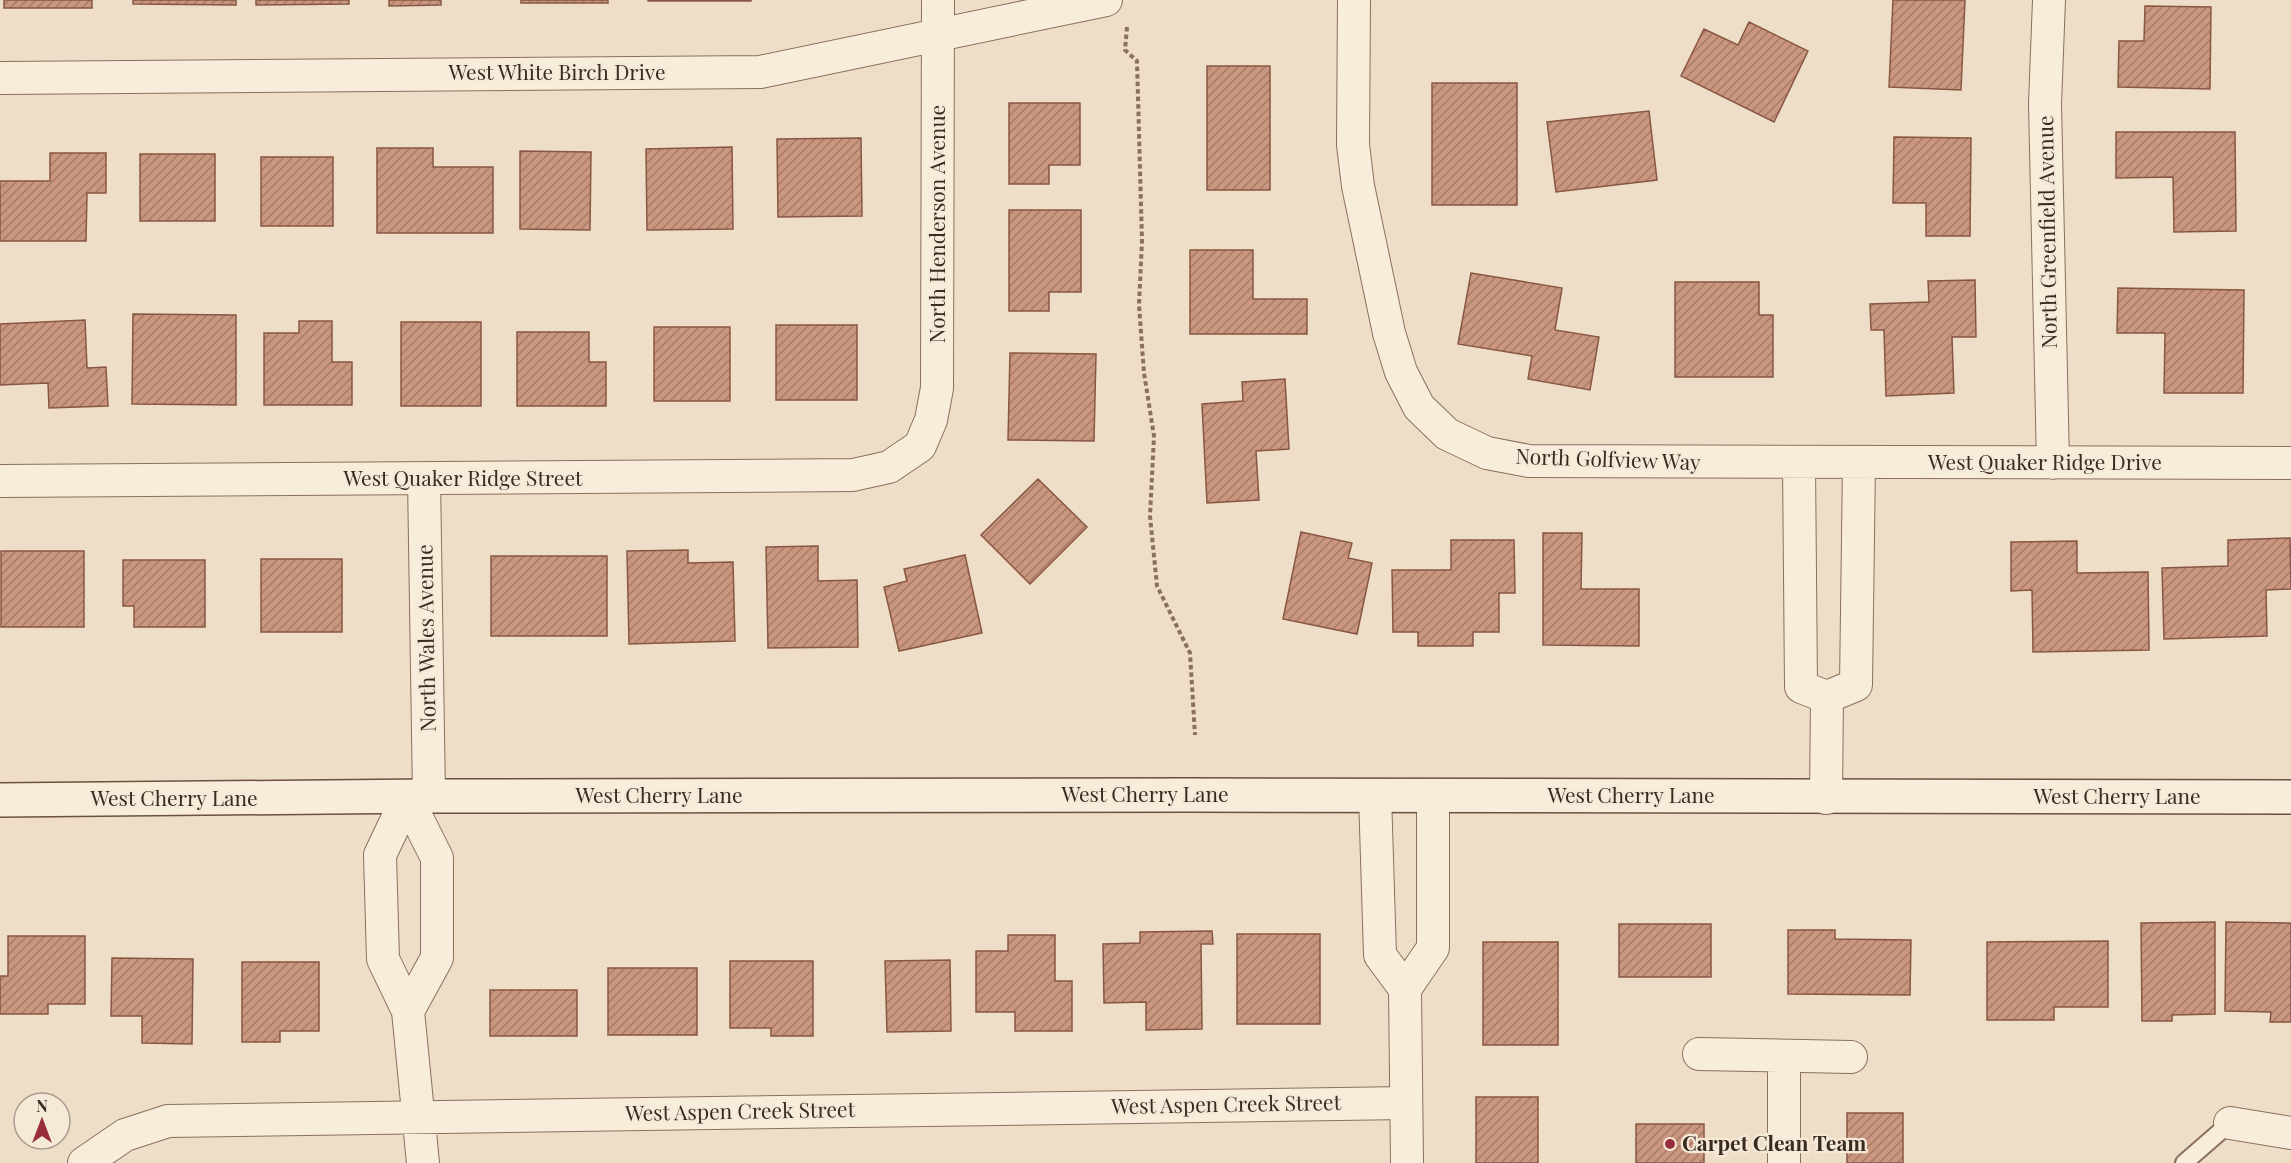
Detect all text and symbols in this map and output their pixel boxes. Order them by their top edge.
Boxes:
street label: West White Birch Drive [447,57,666,85]
street label: North Henderson Avenue [922,105,950,343]
street label: North Greenfield Avenue [2030,115,2062,349]
street label: North Golfview Way [1515,441,1702,475]
street label: West Quaker Ridge Drive [1927,447,2162,475]
street label: West Quaker Ridge Street [343,463,583,491]
street label: North Wales Avenue [409,544,441,732]
street label: West Cherry Lane [1060,779,1229,807]
street label: West Cherry Lane [574,780,743,808]
street label: West Cherry Lane [1546,780,1715,808]
street label: West Cherry Lane [2032,781,2201,809]
street label: West Cherry Lane [89,783,258,811]
street label: West Aspen Creek Street [1110,1087,1342,1119]
north arrow [12,1091,72,1151]
street label: West Aspen Creek Street [624,1094,856,1126]
text: N [36,1095,48,1116]
place label: Carpet Clean Team [1682,1128,1866,1156]
marker: Carpet Clean Team [1663,1137,1677,1151]

